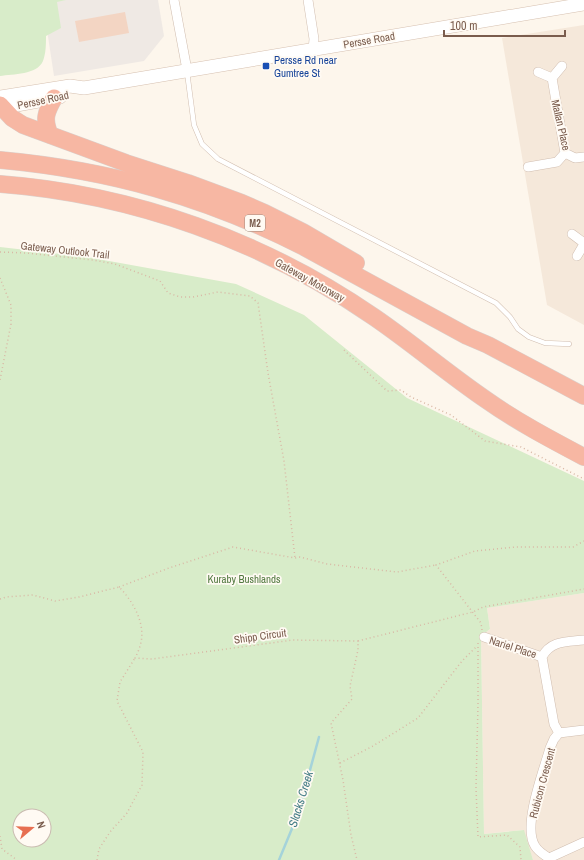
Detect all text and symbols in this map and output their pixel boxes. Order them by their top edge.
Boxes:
scale bar [444,12,565,38]
text: 100 m [450,18,477,34]
street label: Persse Road [342,29,396,51]
place label: Persse Rd near Gumtree St [274,53,337,80]
marker: Persse Rd near Gumtree St [261,61,271,71]
street label: Persse Road [16,88,70,112]
street label: Mallan Place [548,98,574,152]
road number: M2 [245,215,265,231]
street label: Gateway Outlook Trail [20,238,110,262]
street label: Gateway Motorway [273,255,348,305]
park label: Kuraby Bushlands [207,572,281,586]
street label: Shipp Circuit [233,625,288,647]
street label: Nariel Place [487,633,539,661]
street label: Rubicon Crescent [526,746,558,820]
water label: Slacks Creek [285,768,317,829]
north arrow [12,808,52,848]
text: N [34,819,49,830]

